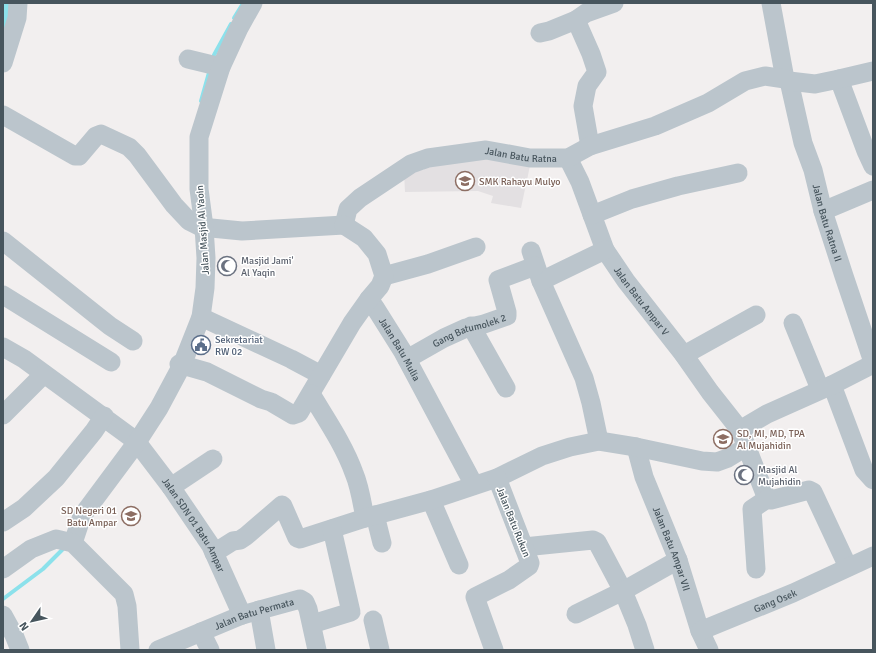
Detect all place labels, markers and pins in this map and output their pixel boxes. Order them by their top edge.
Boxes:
school or university icon: SMK Rahayu Mulyo [454,170,476,192]
place label: SMK Rahayu Mulyo [479,176,561,188]
mosque icon: Masjid Jami' Al Yaqin [216,255,238,277]
place label: Masjid Jami' Al Yaqin [241,255,294,279]
public building icon: Sekretariat RW 02 [190,334,212,356]
place label: Sekretariat RW 02 [215,334,263,358]
school or university icon: SD, MI, MD, TPA Al Mujahidin [712,428,734,450]
place label: SD, MI, MD, TPA Al Mujahidin [737,428,805,452]
mosque icon: Masjid Al Mujahidin [733,464,755,486]
place label: Masjid Al Mujahidin [758,464,801,488]
place label: SD Negeri 01 Batu Ampar [61,505,117,529]
school or university icon: SD Negeri 01 Batu Ampar [120,505,142,527]

